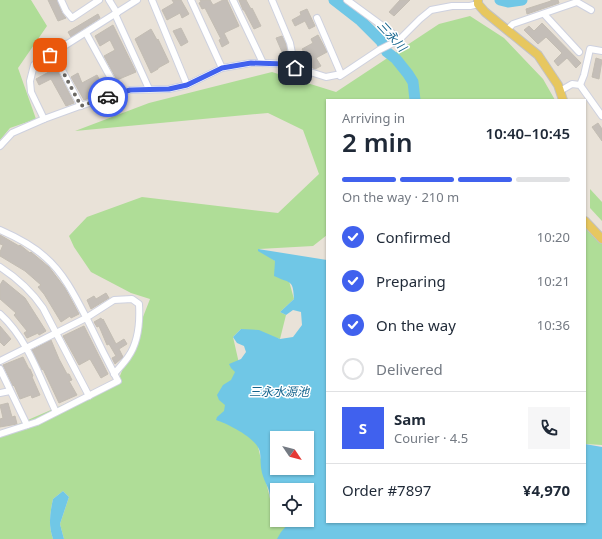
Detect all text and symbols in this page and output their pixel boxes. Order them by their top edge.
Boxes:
water label: 三永川 [374,17,412,57]
pin [33,38,67,72]
icon: bag [39,44,61,66]
pin [278,51,312,85]
icon: home [284,57,306,79]
courier [88,77,128,117]
icon: car [97,86,119,108]
text: Arriving in [342,109,405,127]
text: 10:40–10:45 [486,123,570,143]
text: 2 min [342,124,413,160]
text: On the way · 210 m [342,188,459,206]
icon: check [342,226,364,248]
text: Confirmed [376,227,451,247]
text: 10:20 [537,228,570,246]
icon: check [342,270,364,292]
text: Preparing [376,271,446,291]
text: 10:21 [537,272,570,290]
icon: check [342,314,364,336]
text: On the way [376,315,456,335]
text: 10:36 [537,316,570,334]
text: Delivered [376,359,443,379]
water label: 三永水源池 [249,383,310,400]
button: phone [528,407,570,449]
text: Sam [394,409,426,429]
text: S [359,418,367,438]
text: Courier · 4.5 [394,429,468,447]
north arrow [270,431,314,475]
map controls [270,431,314,527]
text: Order #7897 [342,480,431,500]
text: ¥4,970 [523,480,570,500]
button: locate [270,483,314,527]

